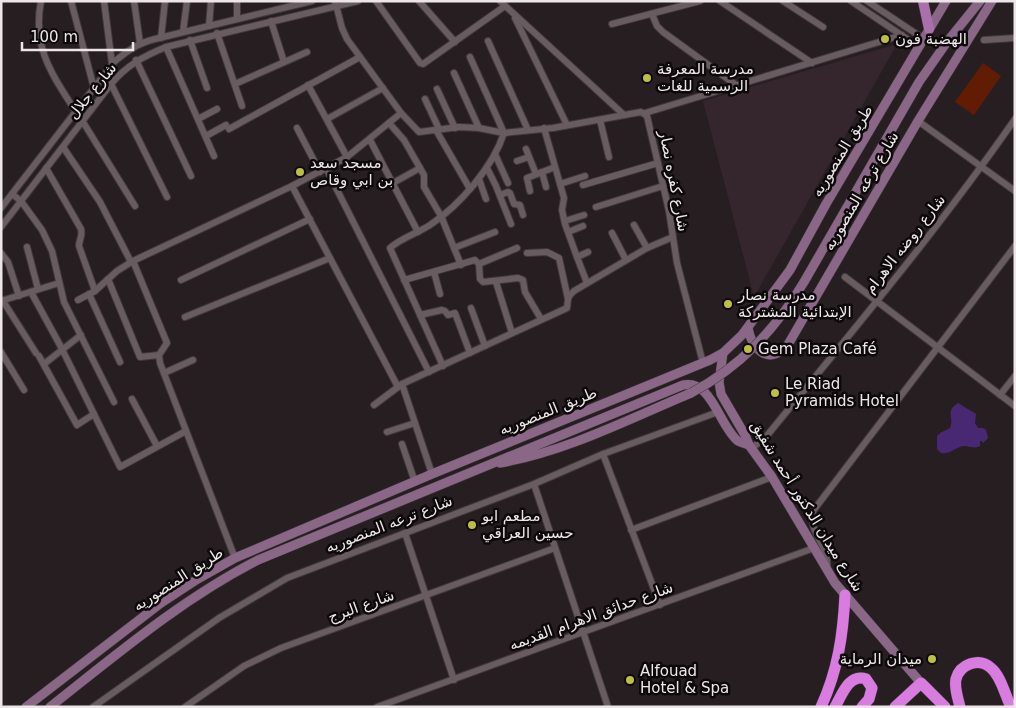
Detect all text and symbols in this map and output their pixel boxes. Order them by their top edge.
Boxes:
scale bar [22,20,134,52]
text: 100 m [30,28,78,46]
place label: الهضبة فون [895,30,967,48]
marker: الهضبة فون [879,33,891,45]
street label: شارع جلال [64,59,120,123]
place label: مدرسة المعرفة الرسمية للغات [657,60,754,95]
marker: مدرسة المعرفة الرسمية للغات [641,72,653,84]
street label: طريق المنصوريه [808,102,876,200]
street label: شارع كفره نصار [655,128,693,233]
street label: شارع ترعه المنصوريه [820,128,902,254]
place label: مسجد سعد بن ابي وقاص [310,154,393,190]
marker: مسجد سعد بن ابي وقاص [294,166,306,178]
street label: شارع روضه الاهرام [861,191,949,297]
place label: مدرسة نصار الإبتدائية المشتركة [737,286,852,321]
marker: مدرسة نصار الإبتدائية المشتركة [722,298,734,310]
place label: Gem Plaza Café [758,340,877,358]
marker: Gem Plaza Café [742,343,754,355]
place label: Le Riad Pyramids Hotel [785,375,899,410]
street label: طريق المنصوريه [496,383,600,439]
marker: Le Riad Pyramids Hotel [769,387,781,399]
street label: شارع ميدان الدكتور أحمد شفيق [747,417,868,595]
street label: شارع ترعه المنصوريه [323,492,455,556]
place label: مطعم ابو حسين العراقي [481,507,573,543]
marker: مطعم ابو حسين العراقي [466,519,478,531]
street label: طريق المنصوريه [130,543,226,615]
street label: شارع حدائق الاهرام القديمه [507,578,675,654]
street label: شارع البرج [325,586,397,627]
place label: ميدان الرماية [840,650,922,668]
marker: ميدان الرماية [926,653,938,665]
place label: Alfouad Hotel & Spa [640,662,729,697]
marker: Alfouad Hotel & Spa [624,674,636,686]

